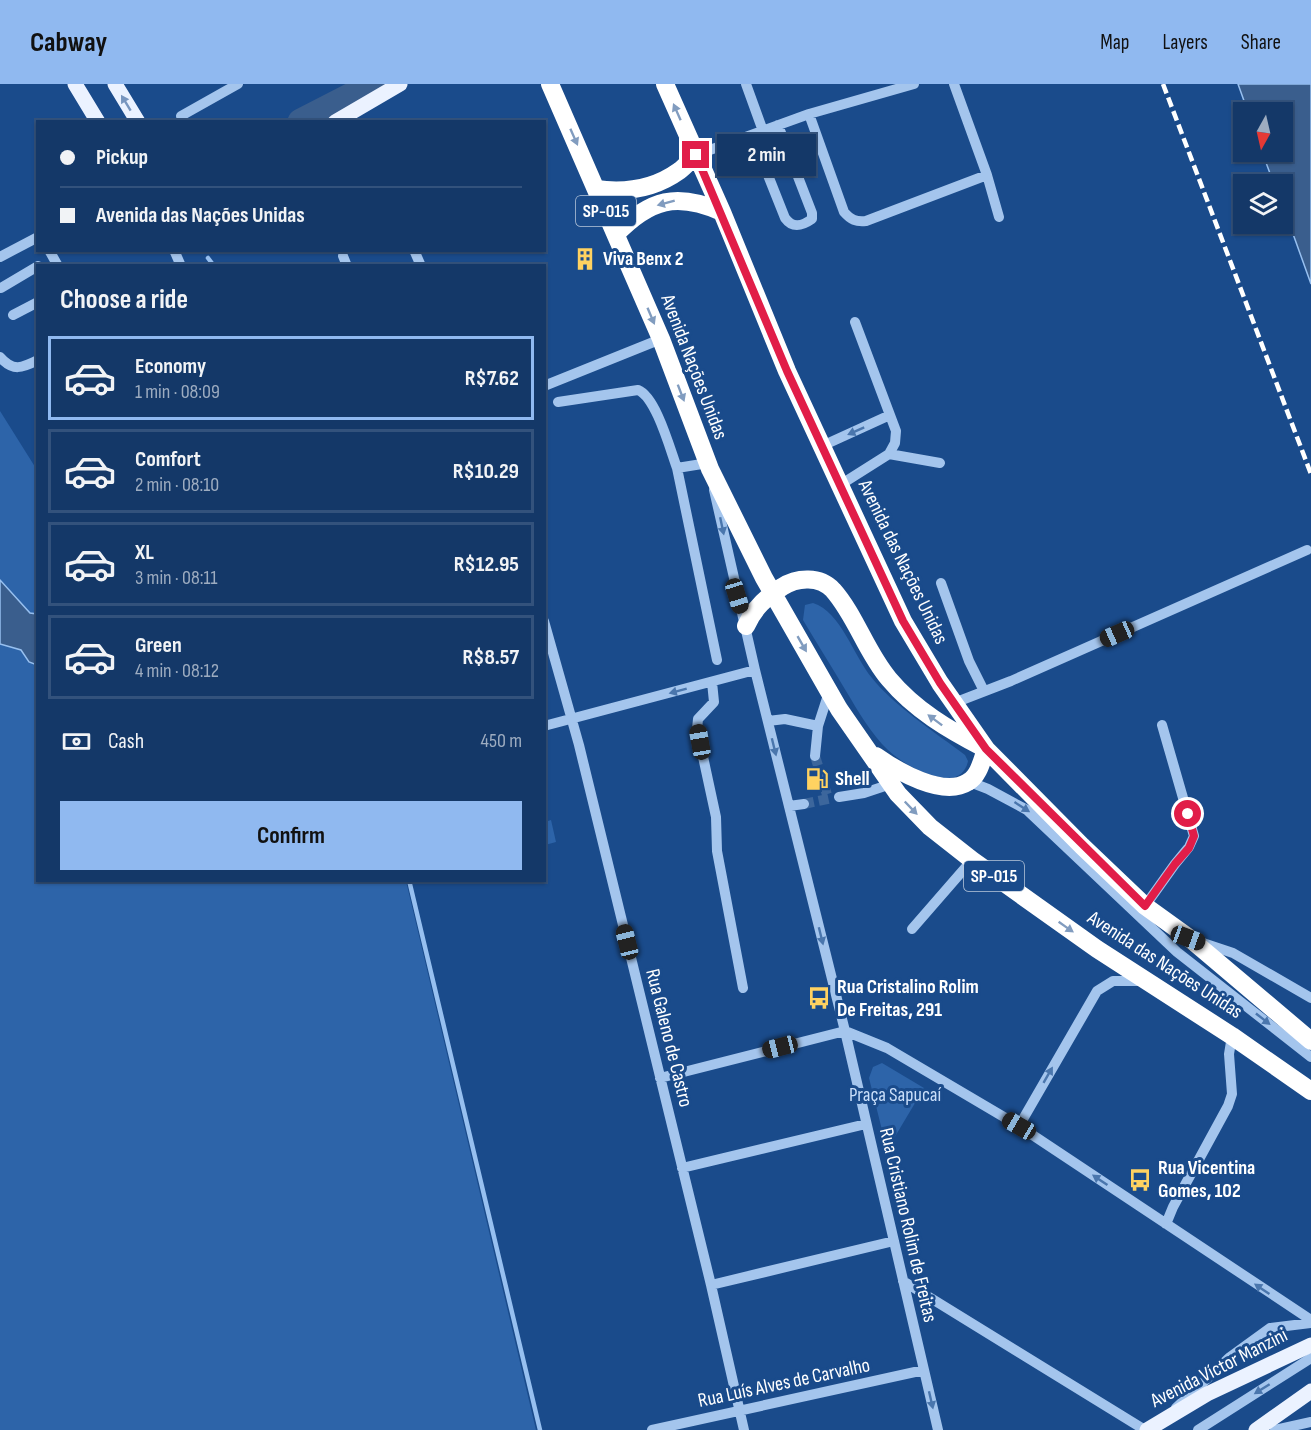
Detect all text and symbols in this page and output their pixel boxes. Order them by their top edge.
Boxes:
text: Cabway [30,26,107,59]
text: Map [1100,30,1129,55]
text: Layers [1162,30,1208,55]
text: Share [1241,30,1281,55]
one-way arrow [121,95,132,111]
north arrow [1233,102,1293,162]
map controls [1233,102,1293,234]
one-way arrow [672,103,681,121]
one-way arrow [569,129,578,146]
callout: 2 min [717,134,816,176]
route end [682,141,709,168]
text: 2 min [747,143,786,167]
text: Pickup [96,144,148,171]
button: layers [1233,174,1293,234]
road number: SP-015 [576,196,636,226]
one-way arrow [657,199,675,208]
text: Avenida das Nações Unidas [96,202,305,229]
building icon: Viva Benx 2 [572,246,598,272]
place label: Viva Benx 2 [603,247,683,271]
text: Choose a ride [60,284,188,316]
street label: Avenida Nações Unidas [655,290,733,443]
one-way arrow [646,308,656,326]
icon: car [63,351,117,405]
text: Economy [135,353,206,380]
text: R$7.62 [465,365,519,392]
text: 1 min · 08:09 [135,380,220,404]
one-way arrow [677,385,687,403]
one-way arrow [847,426,865,436]
icon: car [63,444,117,498]
text: Comfort [135,446,201,473]
text: R$10.29 [453,458,519,485]
text: 2 min · 08:10 [135,473,219,497]
street label: Avenida das Nações Unidas [852,475,953,648]
one-way arrow [718,517,727,536]
icon: car [63,537,117,591]
text: XL [135,539,154,566]
text: R$12.95 [454,551,519,578]
text: 3 min · 08:11 [135,566,217,590]
car [723,576,751,616]
car [1097,618,1137,650]
icon: car [63,630,117,684]
text: Green [135,632,182,659]
one-way arrow [796,635,806,652]
text: R$8.57 [462,644,519,671]
text: 4 min · 08:12 [135,659,219,683]
one-way arrow [669,687,687,696]
one-way arrow [927,714,943,727]
car [688,723,712,761]
icon: cash [60,725,93,758]
text: Cash [108,728,144,755]
text: 450 m [481,729,522,753]
one-way arrow [770,738,779,756]
fuel station icon: Shell [804,766,830,792]
place label: Shell [835,767,870,791]
route start [1174,800,1201,827]
button: Confirm [60,801,522,870]
one-way arrow [904,801,918,815]
one-way arrow [1014,802,1030,813]
road number: SP-015 [964,861,1024,891]
street label: Avenida das Nações Unidas [1082,905,1247,1024]
one-way arrow [1058,920,1073,932]
car [614,922,640,962]
car [1168,923,1208,953]
one-way arrow [816,927,826,945]
street label: Rua Galeno de Castro [640,966,698,1110]
place label: Rua Cristalino Rolim De Freitas, 291 [837,975,979,1022]
bus stop icon: Rua Cristalino Rolim De Freitas, 291 [806,985,832,1011]
one-way arrow [1255,1013,1270,1025]
car [760,1034,800,1060]
one-way arrow [1043,1067,1054,1083]
park label: Praça Sapucaí [849,1083,941,1107]
car [999,1109,1039,1143]
street label: Rua Cristiano Rolim de Freitas [874,1126,942,1324]
place label: Rua Vicentina Gomes, 102 [1158,1156,1255,1203]
bus stop icon: Rua Vicentina Gomes, 102 [1127,1167,1153,1193]
one-way arrow [1092,1175,1108,1186]
one-way arrow [1254,1283,1270,1294]
street label: Avenida Víctor Manzini [1146,1323,1292,1413]
street label: Rua Luís Alves de Carvalho [696,1353,872,1413]
one-way arrow [1254,1383,1270,1395]
one-way arrow [927,1391,936,1410]

